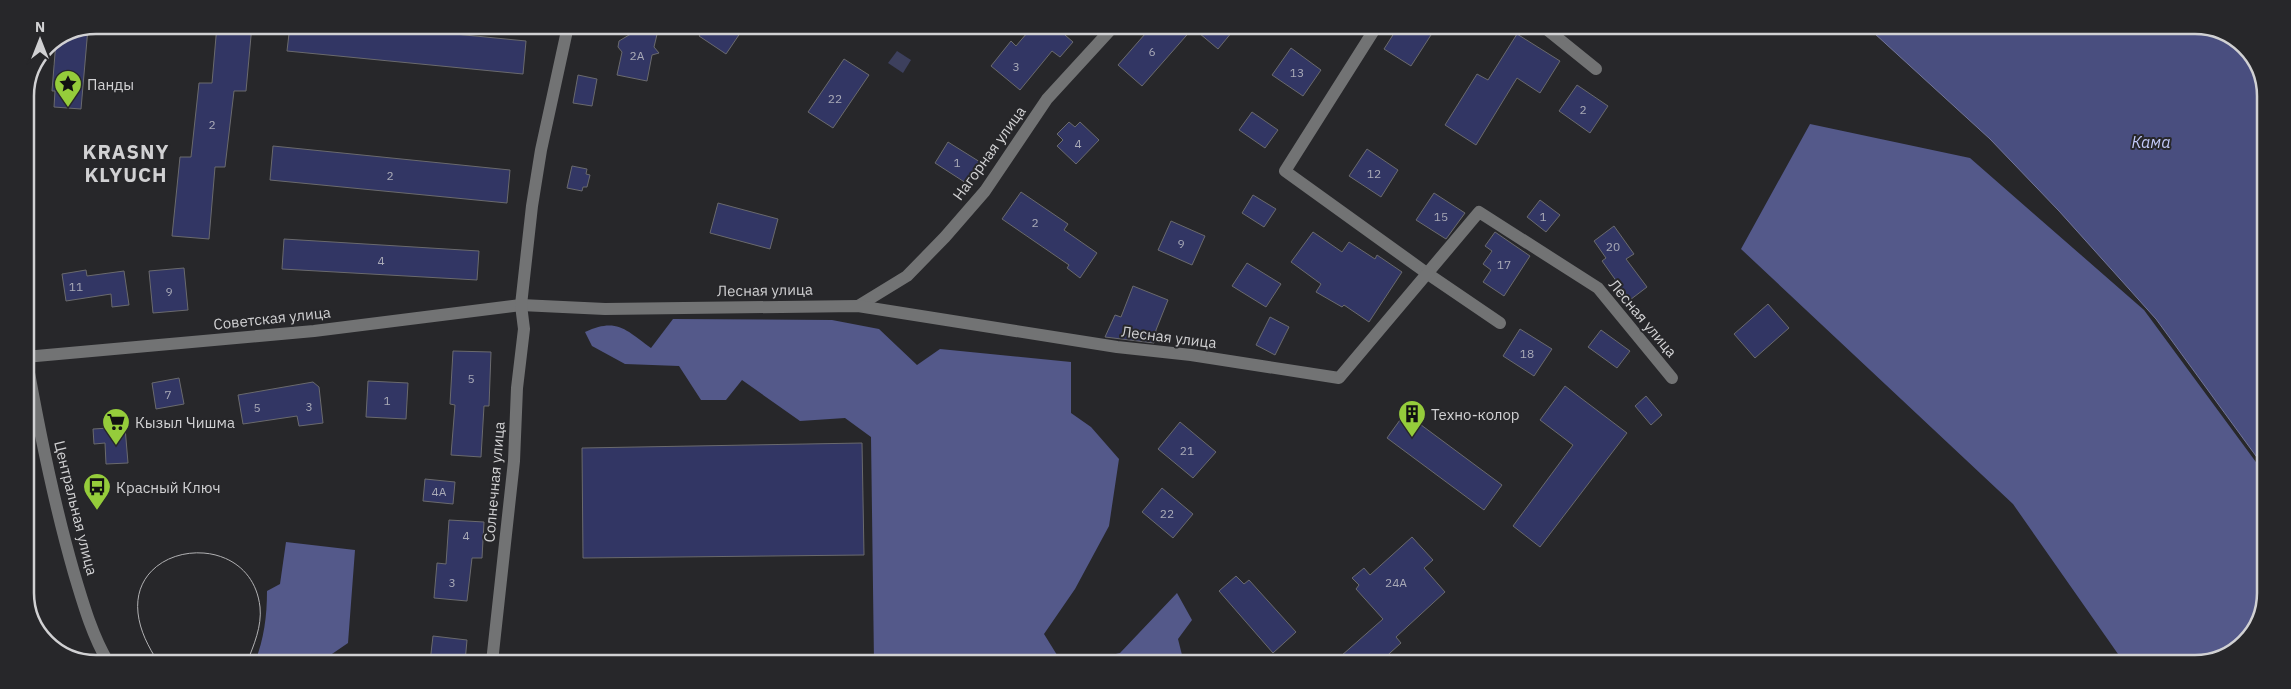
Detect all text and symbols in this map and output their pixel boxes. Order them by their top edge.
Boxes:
north arrow [15,15,65,65]
text: N [35,18,45,36]
house number: 6 [1148,44,1156,59]
house number: 2А [630,48,645,63]
house number: 3 [1012,59,1020,74]
house number: 13 [1290,65,1304,80]
place icon: Панды [53,69,83,108]
place label: Панды [87,75,134,94]
house number: 22 [828,91,842,106]
street label: Нагорная улица [948,102,1030,204]
house number: 2 [1579,102,1587,117]
house number: 2 [208,117,216,132]
water label: Кама [2131,132,2171,152]
house number: 4 [1074,136,1082,151]
district label: KRASNY KLYUCH [82,138,170,188]
house number: 1 [953,155,961,170]
house number: 12 [1367,166,1381,181]
house number: 2 [386,168,394,183]
house number: 15 [1434,209,1448,224]
house number: 1 [1539,209,1547,224]
house number: 2 [1031,215,1039,230]
house number: 9 [1177,236,1185,251]
house number: 20 [1606,239,1620,254]
house number: 4 [377,253,385,268]
house number: 17 [1497,257,1511,272]
street label: Лесная улица [1605,275,1681,361]
house number: 11 [69,279,83,294]
street label: Лесная улица [717,280,813,300]
house number: 9 [165,284,173,299]
street label: Советская улица [212,302,332,334]
street label: Лесная улица [1120,322,1218,352]
house number: 18 [1520,346,1534,361]
house number: 5 [467,371,475,386]
house number: 7 [164,387,172,402]
house number: 1 [383,393,391,408]
house number: 3 [305,399,313,414]
building icon: Техно-колор [1397,399,1427,438]
house number: 5 [253,400,261,415]
place label: Техно-колор [1431,405,1520,424]
supermarket icon: Кызыл Чишма [101,407,131,446]
place label: Кызыл Чишма [135,413,235,432]
street label: Солнечная улица [479,421,509,543]
street label: Центральная улица [50,439,102,577]
house number: 21 [1180,443,1194,458]
bus stop icon: Красный Ключ [82,472,112,511]
place label: Красный Ключ [116,478,221,497]
house number: 4А [432,484,447,499]
house number: 22 [1160,506,1174,521]
house number: 4 [462,528,470,543]
house number: 3 [448,575,456,590]
house number: 24А [1385,575,1407,590]

